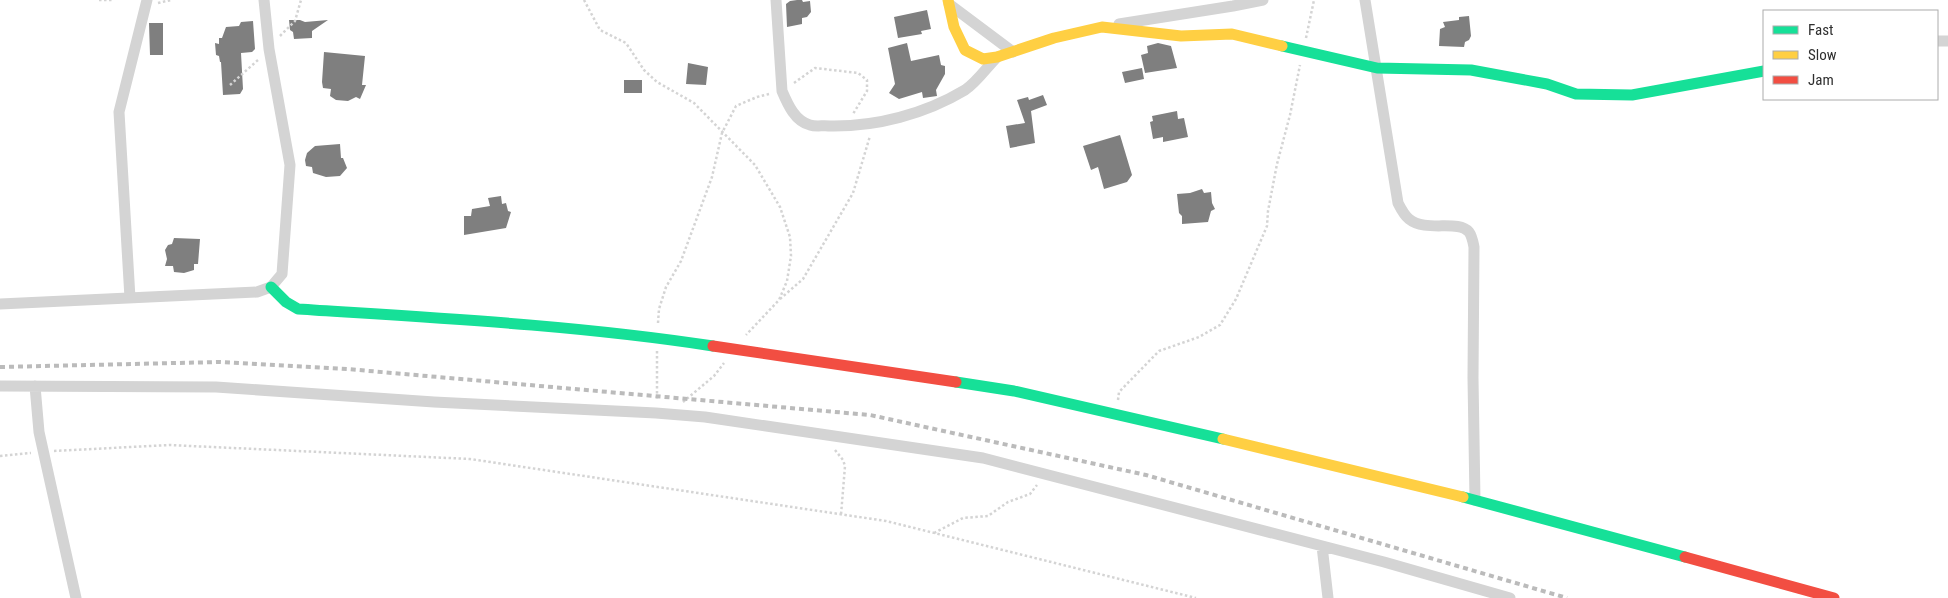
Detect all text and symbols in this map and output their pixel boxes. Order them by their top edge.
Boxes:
legend [1763,10,1938,100]
text: Fast [1808,21,1833,39]
text: Slow [1808,46,1837,64]
text: Jam [1808,71,1834,89]

